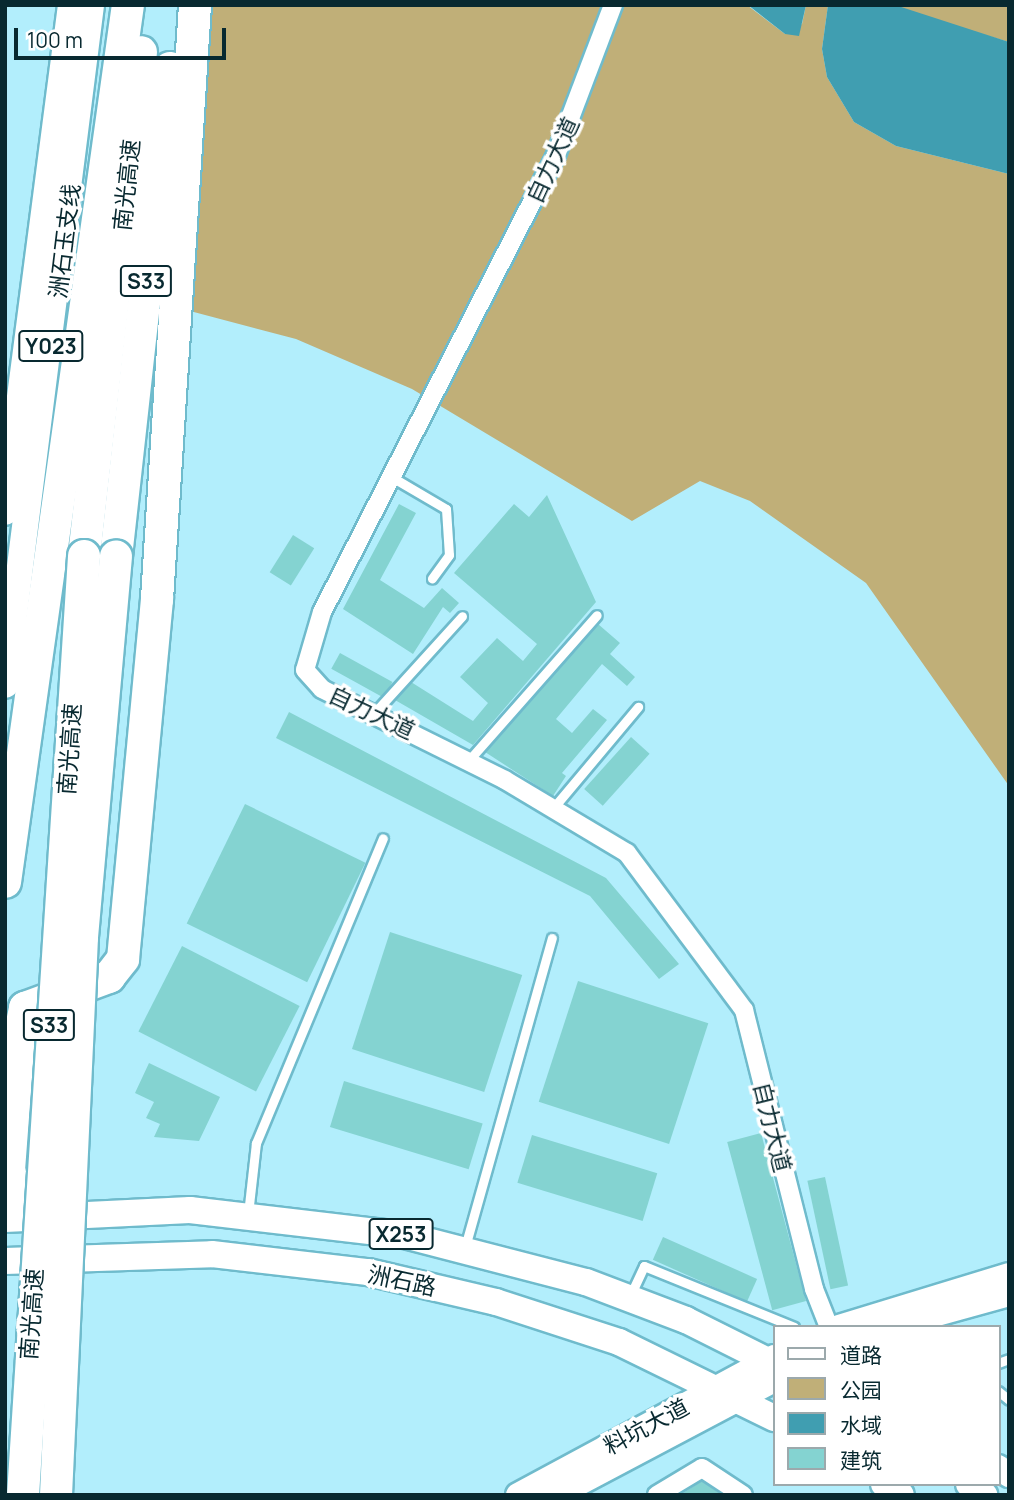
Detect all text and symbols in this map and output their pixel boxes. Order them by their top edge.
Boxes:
scale bar [18,14,229,58]
text: 100 m [27,26,83,54]
street label: 自力大道 [520,112,584,208]
street label: 南光高速 [107,138,145,232]
street label: 洲石玉支线 [43,182,85,300]
road number: S33 [120,264,172,298]
road number: Y023 [18,328,84,364]
street label: 自力大道 [324,680,420,744]
street label: 南光高速 [52,702,86,796]
road number: S33 [23,1007,75,1042]
street label: 自力大道 [748,1079,798,1175]
road number: X253 [368,1216,434,1252]
street label: 洲石路 [365,1259,439,1301]
street label: 南光高速 [14,1267,48,1361]
legend [772,1325,1000,1486]
text: 道路 [840,1341,882,1369]
text: 公园 [840,1376,882,1404]
street label: 料坑大道 [599,1392,693,1460]
text: 水域 [840,1411,882,1439]
text: 建筑 [840,1446,882,1474]

